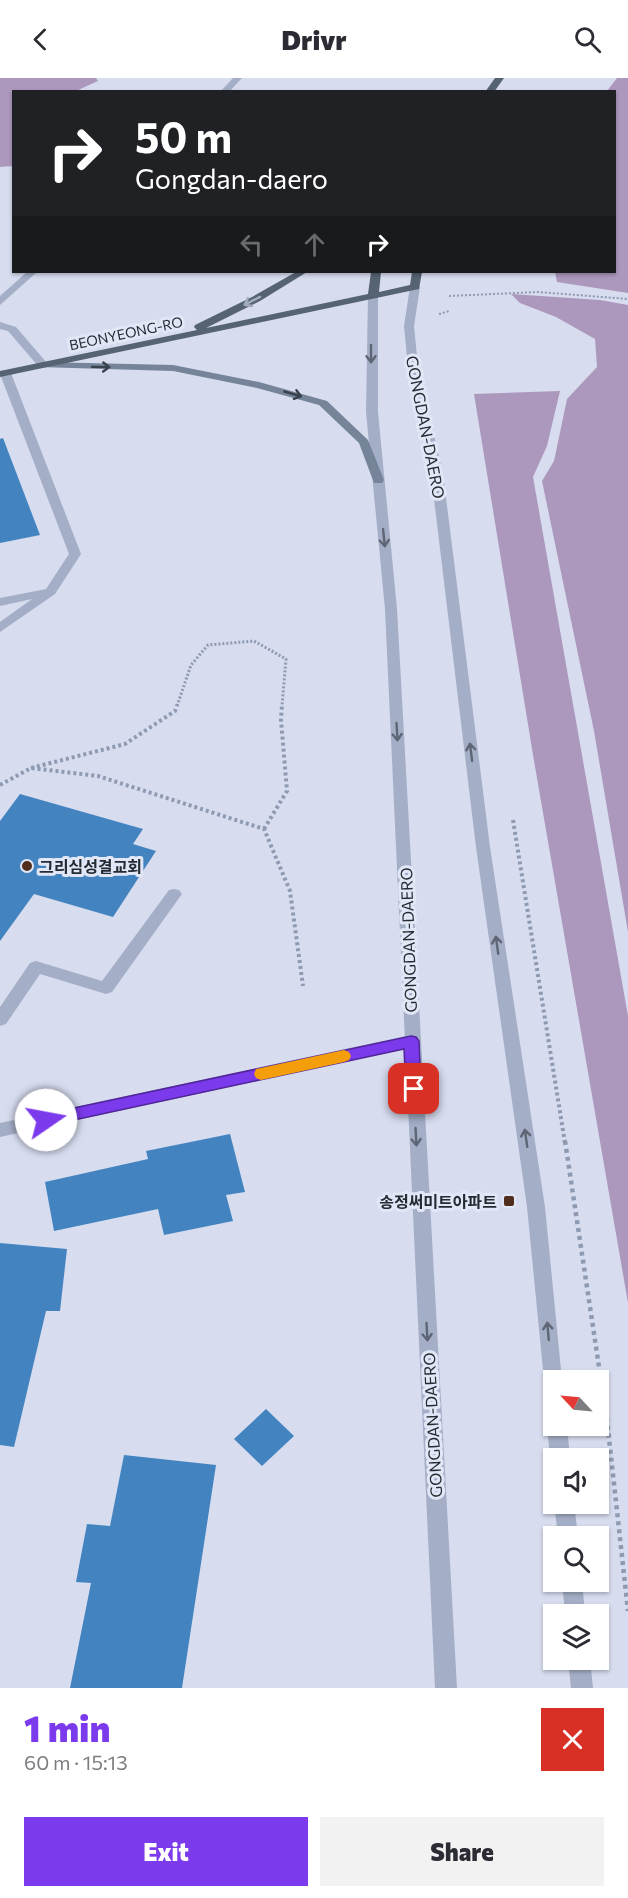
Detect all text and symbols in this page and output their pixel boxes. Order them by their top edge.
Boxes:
icon: back [24,23,57,56]
text: Drivr [281,23,347,56]
icon: search [571,23,604,56]
text: 50 m [135,110,232,162]
icon: right [36,114,114,192]
text: Gongdan-daero [135,162,328,195]
icon: left [235,228,268,261]
icon: ahead [298,228,331,261]
icon: right [361,228,394,261]
one-way arrow [243,296,261,308]
street label: BEONYEONG-RO [68,313,184,353]
one-way arrow [365,343,377,363]
street label: GONGDAN-DAERO [403,354,449,500]
one-way arrow [91,361,111,372]
one-way arrow [283,389,302,401]
one-way arrow [379,527,390,547]
one-way arrow [392,722,403,742]
one-way arrow [465,742,476,762]
place label: 그리심성결교회 [39,857,142,876]
marker: 그리심성결교회 [20,859,34,873]
street label: GONGDAN-DAERO [396,867,420,1013]
one-way arrow [491,935,502,955]
pin [388,1063,439,1114]
icon: arrive [397,1072,430,1105]
position arrow [14,1088,78,1152]
one-way arrow [411,1126,422,1146]
one-way arrow [520,1128,531,1148]
place label: 송정써미트아파트 [379,1192,497,1211]
marker: 송정써미트아파트 [502,1194,516,1208]
one-way arrow [421,1321,432,1341]
one-way arrow [542,1322,553,1342]
street label: GONGDAN-DAERO [419,1352,445,1498]
north arrow [543,1370,609,1436]
map controls [543,1370,609,1670]
button: sound [543,1448,609,1514]
button: search [543,1526,609,1592]
button: layers [543,1604,609,1670]
text: 1 min [24,1705,110,1749]
button: close [541,1708,604,1771]
text: 60 m · 15:13 [24,1750,128,1774]
button: Exit [24,1817,308,1886]
button: Share [320,1817,604,1886]

